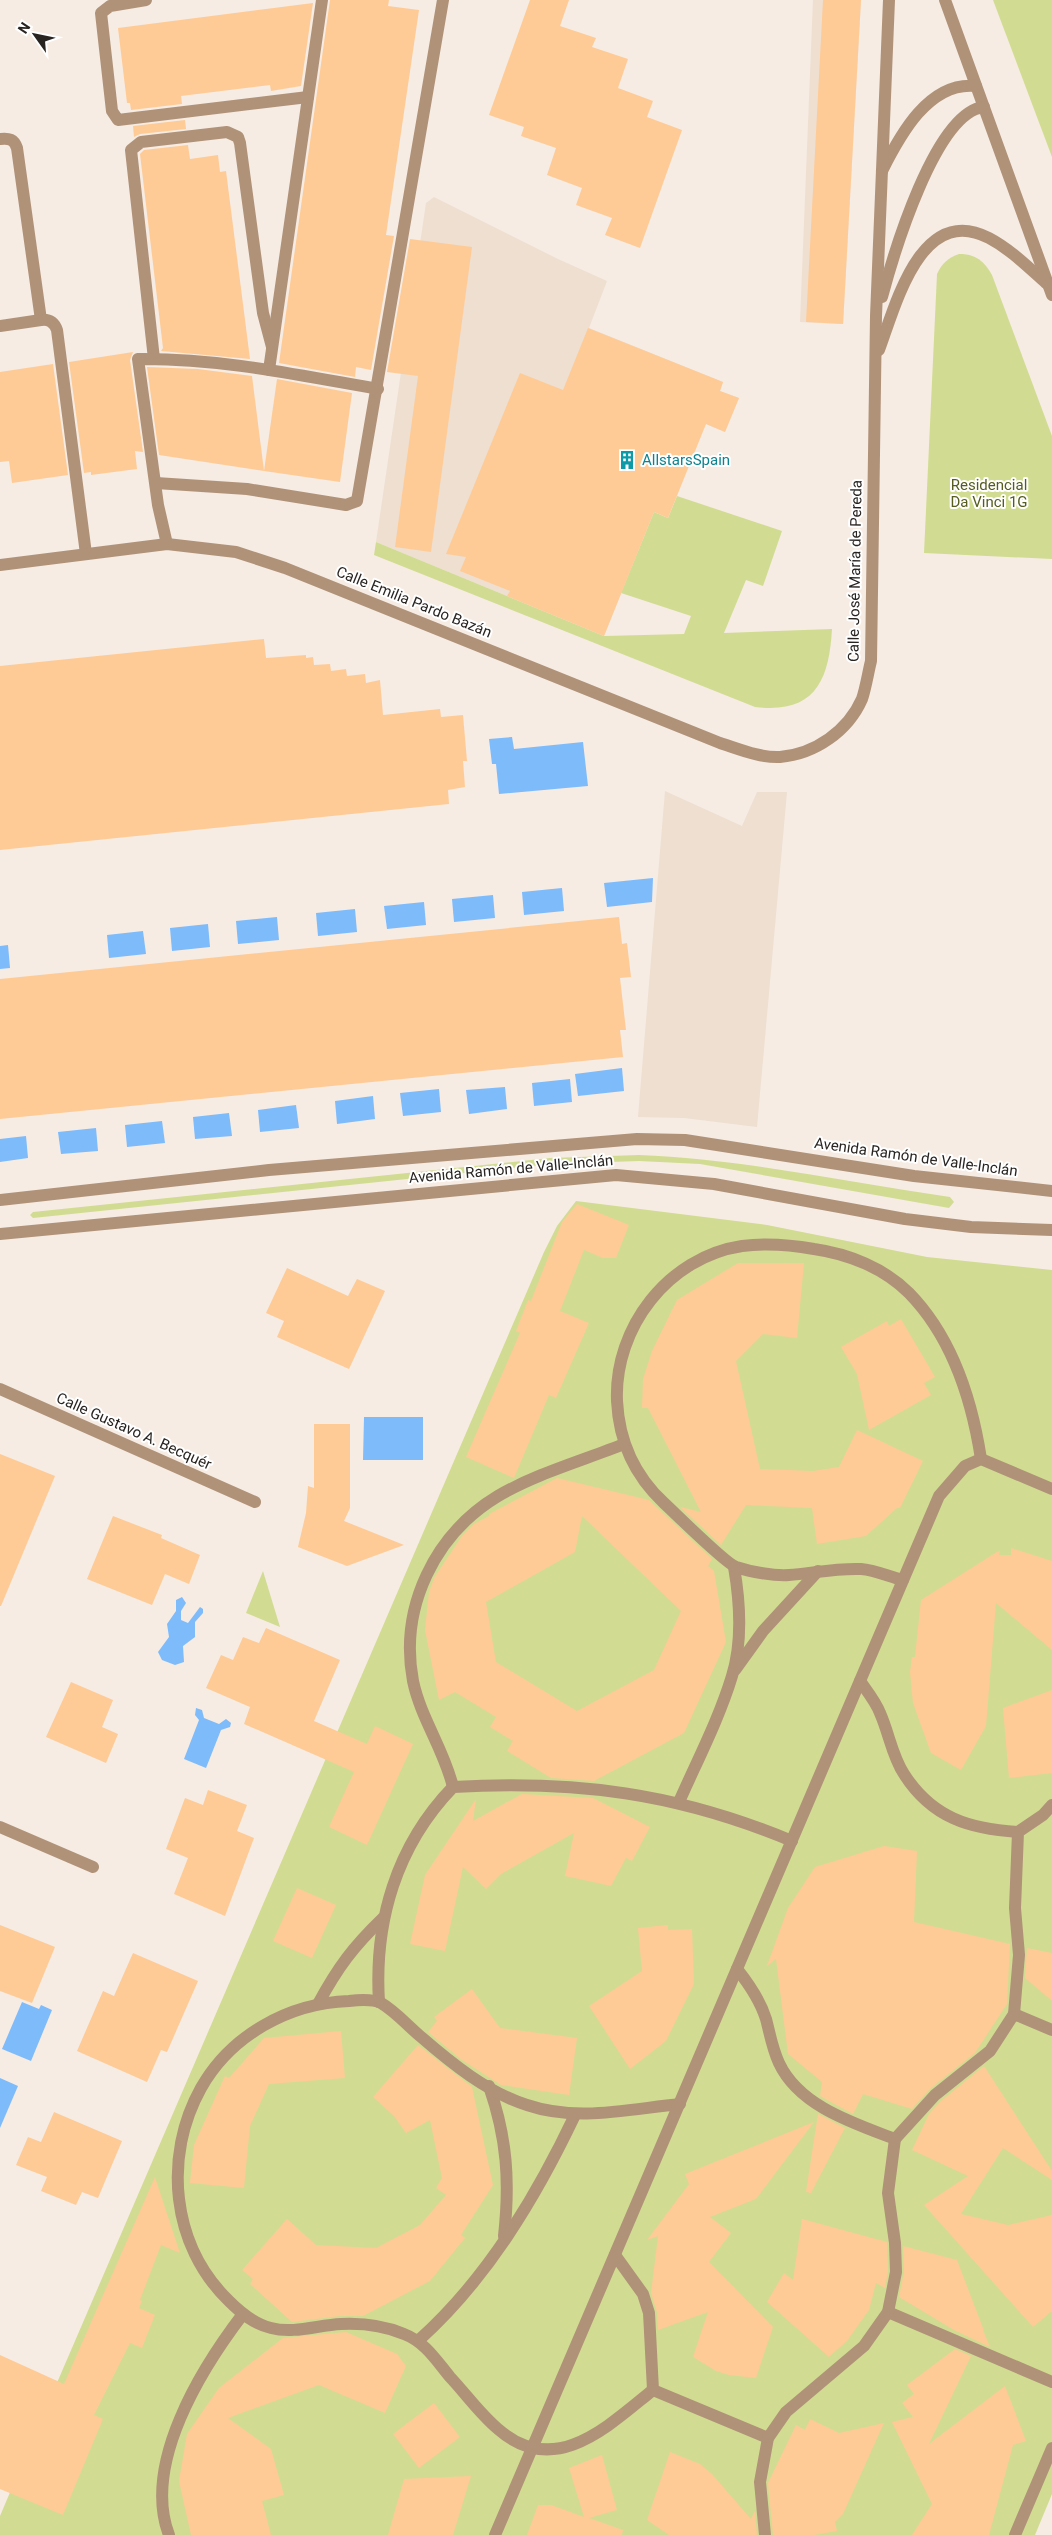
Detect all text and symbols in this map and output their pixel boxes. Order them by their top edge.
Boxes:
north arrow [10,10,60,60]
text: N [15,19,34,36]
building icon: AllstarsSpain [616,449,638,471]
place label: AllstarsSpain [642,451,730,469]
park label: Residencial Da Vinci 1G [950,476,1028,511]
street label: Calle José María de Pereda [844,480,866,662]
street label: Calle Emilia Pardo Bazán [334,563,494,641]
street label: Avenida Ramón de Valle-Inclán [813,1134,1019,1180]
street label: Avenida Ramón de Valle-Inclán [408,1151,614,1187]
street label: Calle Gustavo A. Becquér [54,1389,214,1473]

